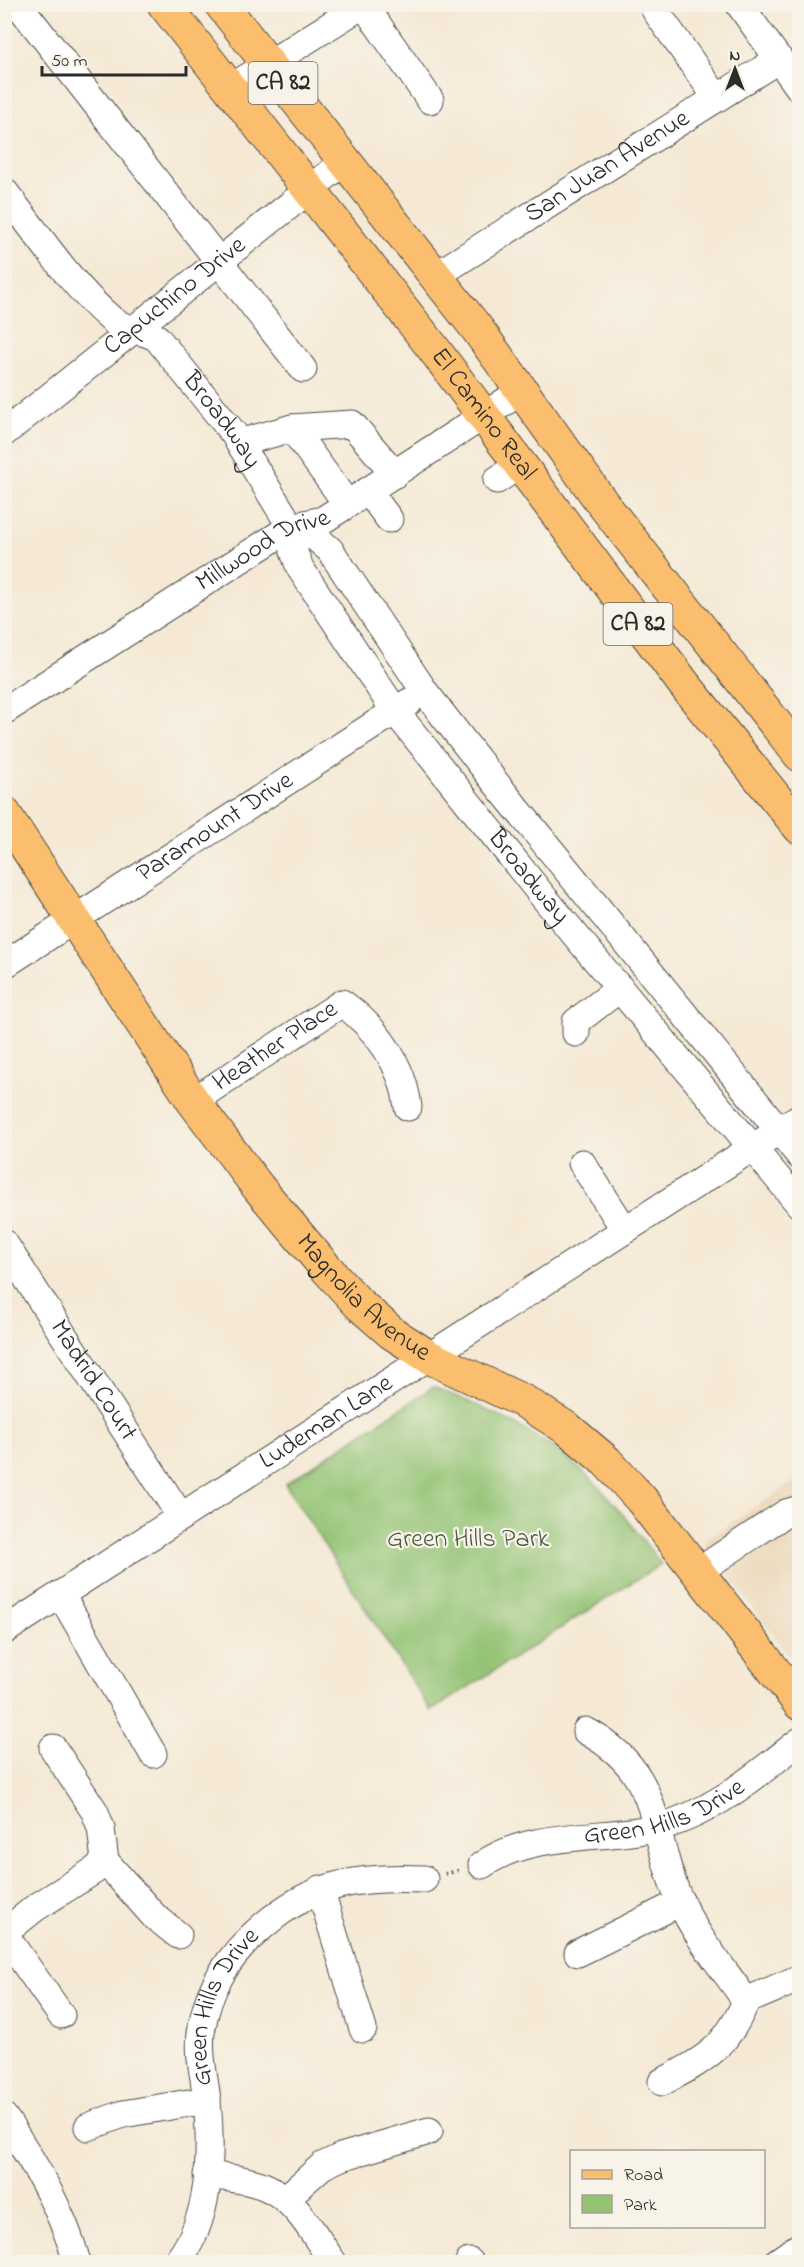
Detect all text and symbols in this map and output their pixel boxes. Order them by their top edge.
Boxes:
scale bar [42,39,186,77]
north arrow [705,39,765,99]
text: N [730,44,741,68]
text: 50 m [51,49,88,75]
road number: CA 82 [248,62,318,104]
street label: San Juan Avenue [518,101,698,234]
street label: Capuchino Drive [96,227,255,365]
street label: El Camino Real [421,340,545,489]
street label: Broadway [172,363,270,477]
street label: Millwood Drive [189,500,339,602]
road number: CA 82 [604,603,672,645]
street label: Paramount Drive [129,762,302,893]
street label: Broadway [477,820,578,933]
street label: Heather Place [205,991,346,1102]
street label: Magnolia Avenue [286,1226,438,1372]
street label: Madrid Court [40,1313,146,1449]
street label: Ludeman Lane [252,1365,401,1480]
park label: Green Hills Park [387,1521,550,1559]
street label: Green Hills Drive [582,1769,754,1855]
street label: Green Hills Drive [181,1919,269,2089]
legend [570,2150,765,2228]
text: Road [624,2163,663,2189]
text: Park [624,2193,657,2219]

